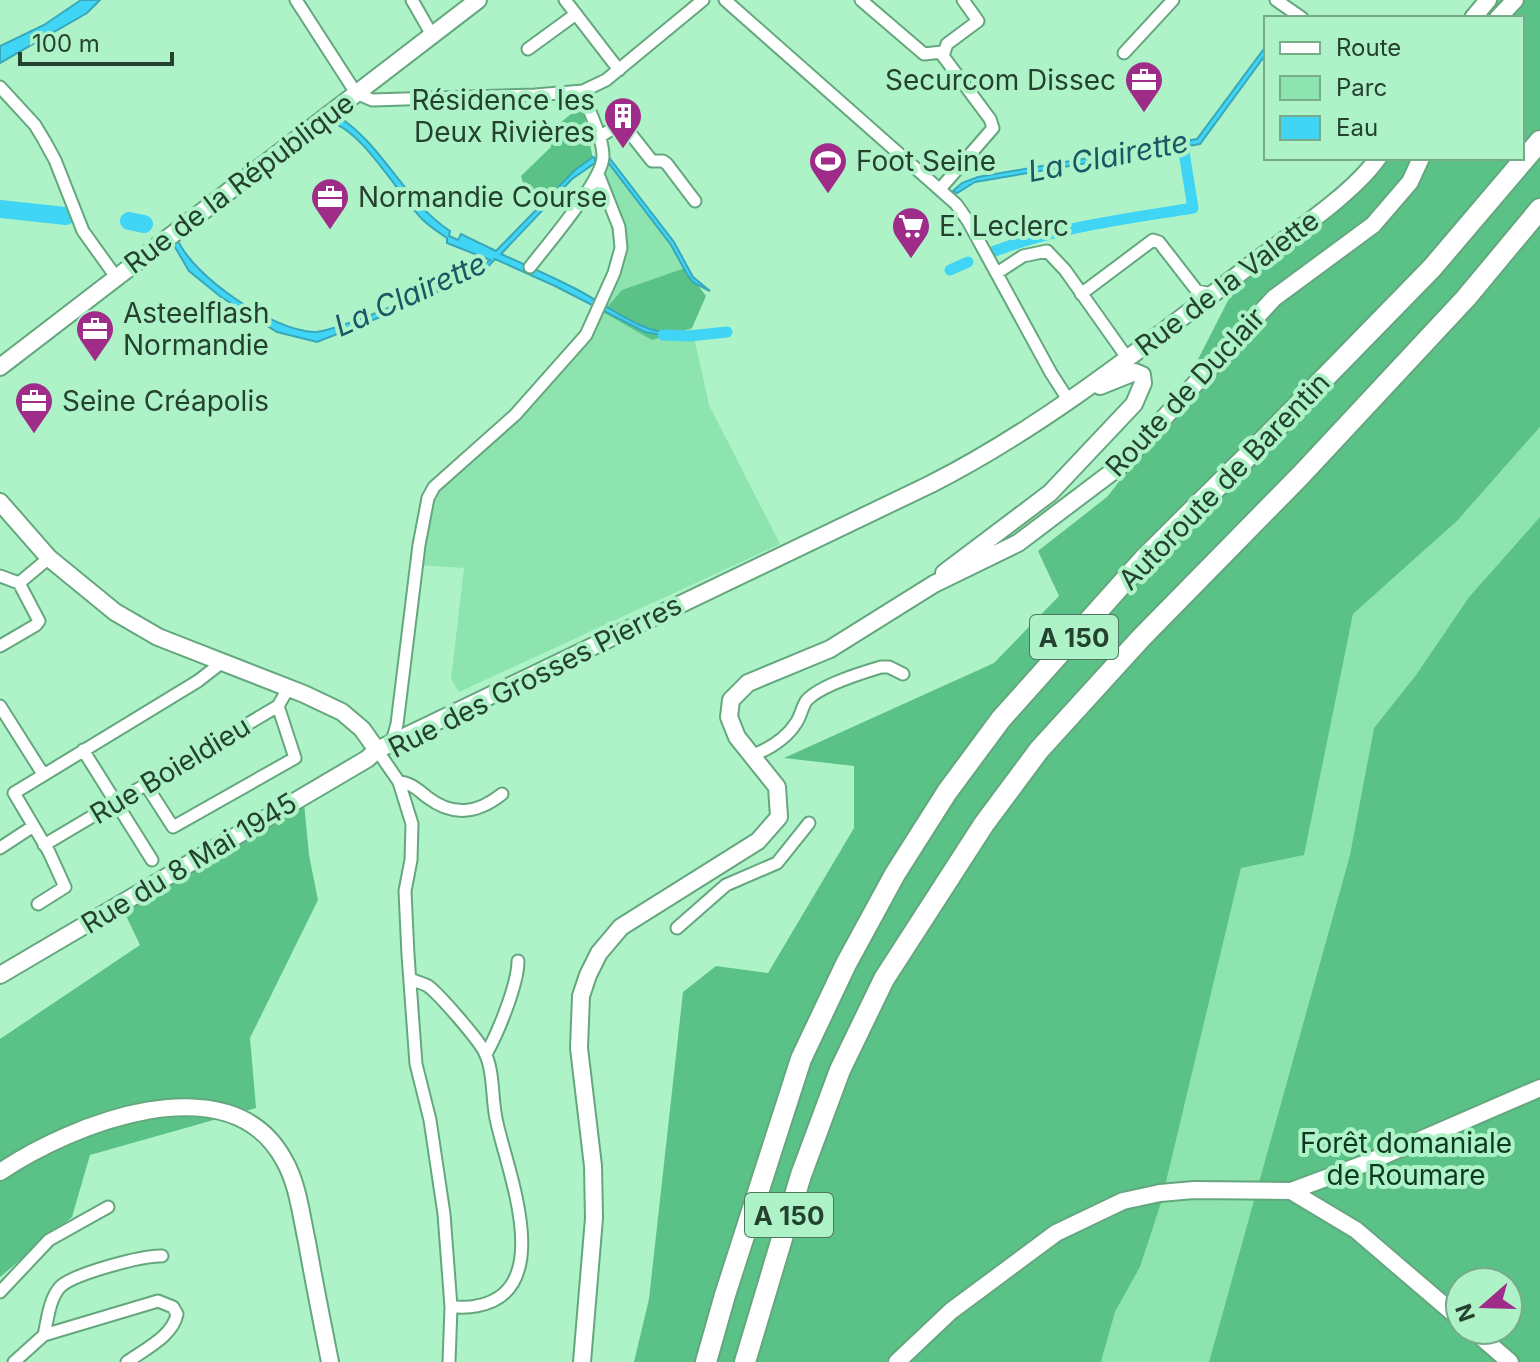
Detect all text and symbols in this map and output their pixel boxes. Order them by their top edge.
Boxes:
scale bar [20,16,172,66]
legend [1264,16,1524,160]
text: 100 m [32,29,100,58]
text: Route [1336,33,1401,62]
office icon: Securcom Dissec [1123,59,1165,114]
place label: Securcom Dissec [885,63,1116,97]
text: Parc [1336,73,1387,102]
place label: Résidence les Deux Rivières [411,83,595,149]
street label: Rue de la République [117,86,361,280]
building icon: Résidence les Deux Rivières [602,95,644,150]
text: Eau [1336,113,1378,142]
water label: La Clairette [1025,123,1191,189]
sports icon: Foot Seine [807,140,849,195]
place label: Foot Seine [856,144,996,178]
office icon: Normandie Course [309,176,351,231]
place label: Normandie Course [358,180,607,214]
street label: Rue de la Valette [1129,203,1325,363]
supermarket icon: E. Leclerc [890,205,932,260]
place label: E. Leclerc [939,209,1069,243]
water label: La Clairette [328,244,492,344]
place label: Asteelflash Normandie [123,296,270,362]
street label: Route de Duclair [1098,301,1272,483]
office icon: Asteelflash Normandie [74,308,116,363]
street label: Autoroute de Barentin [1111,365,1337,597]
office icon: Seine Créapolis [13,380,55,435]
place label: Seine Créapolis [62,384,269,418]
street label: Rue des Grosses Pierres [383,587,687,765]
road number: A 150 [1030,615,1118,659]
street label: Rue Boieldieu [84,709,256,831]
street label: Rue du 8 Mai 1945 [75,785,303,941]
park label: Forêt domaniale de Roumare [1300,1126,1512,1192]
road number: A 150 [745,1193,833,1237]
north arrow [1444,1266,1524,1346]
text: N [1450,1301,1480,1325]

